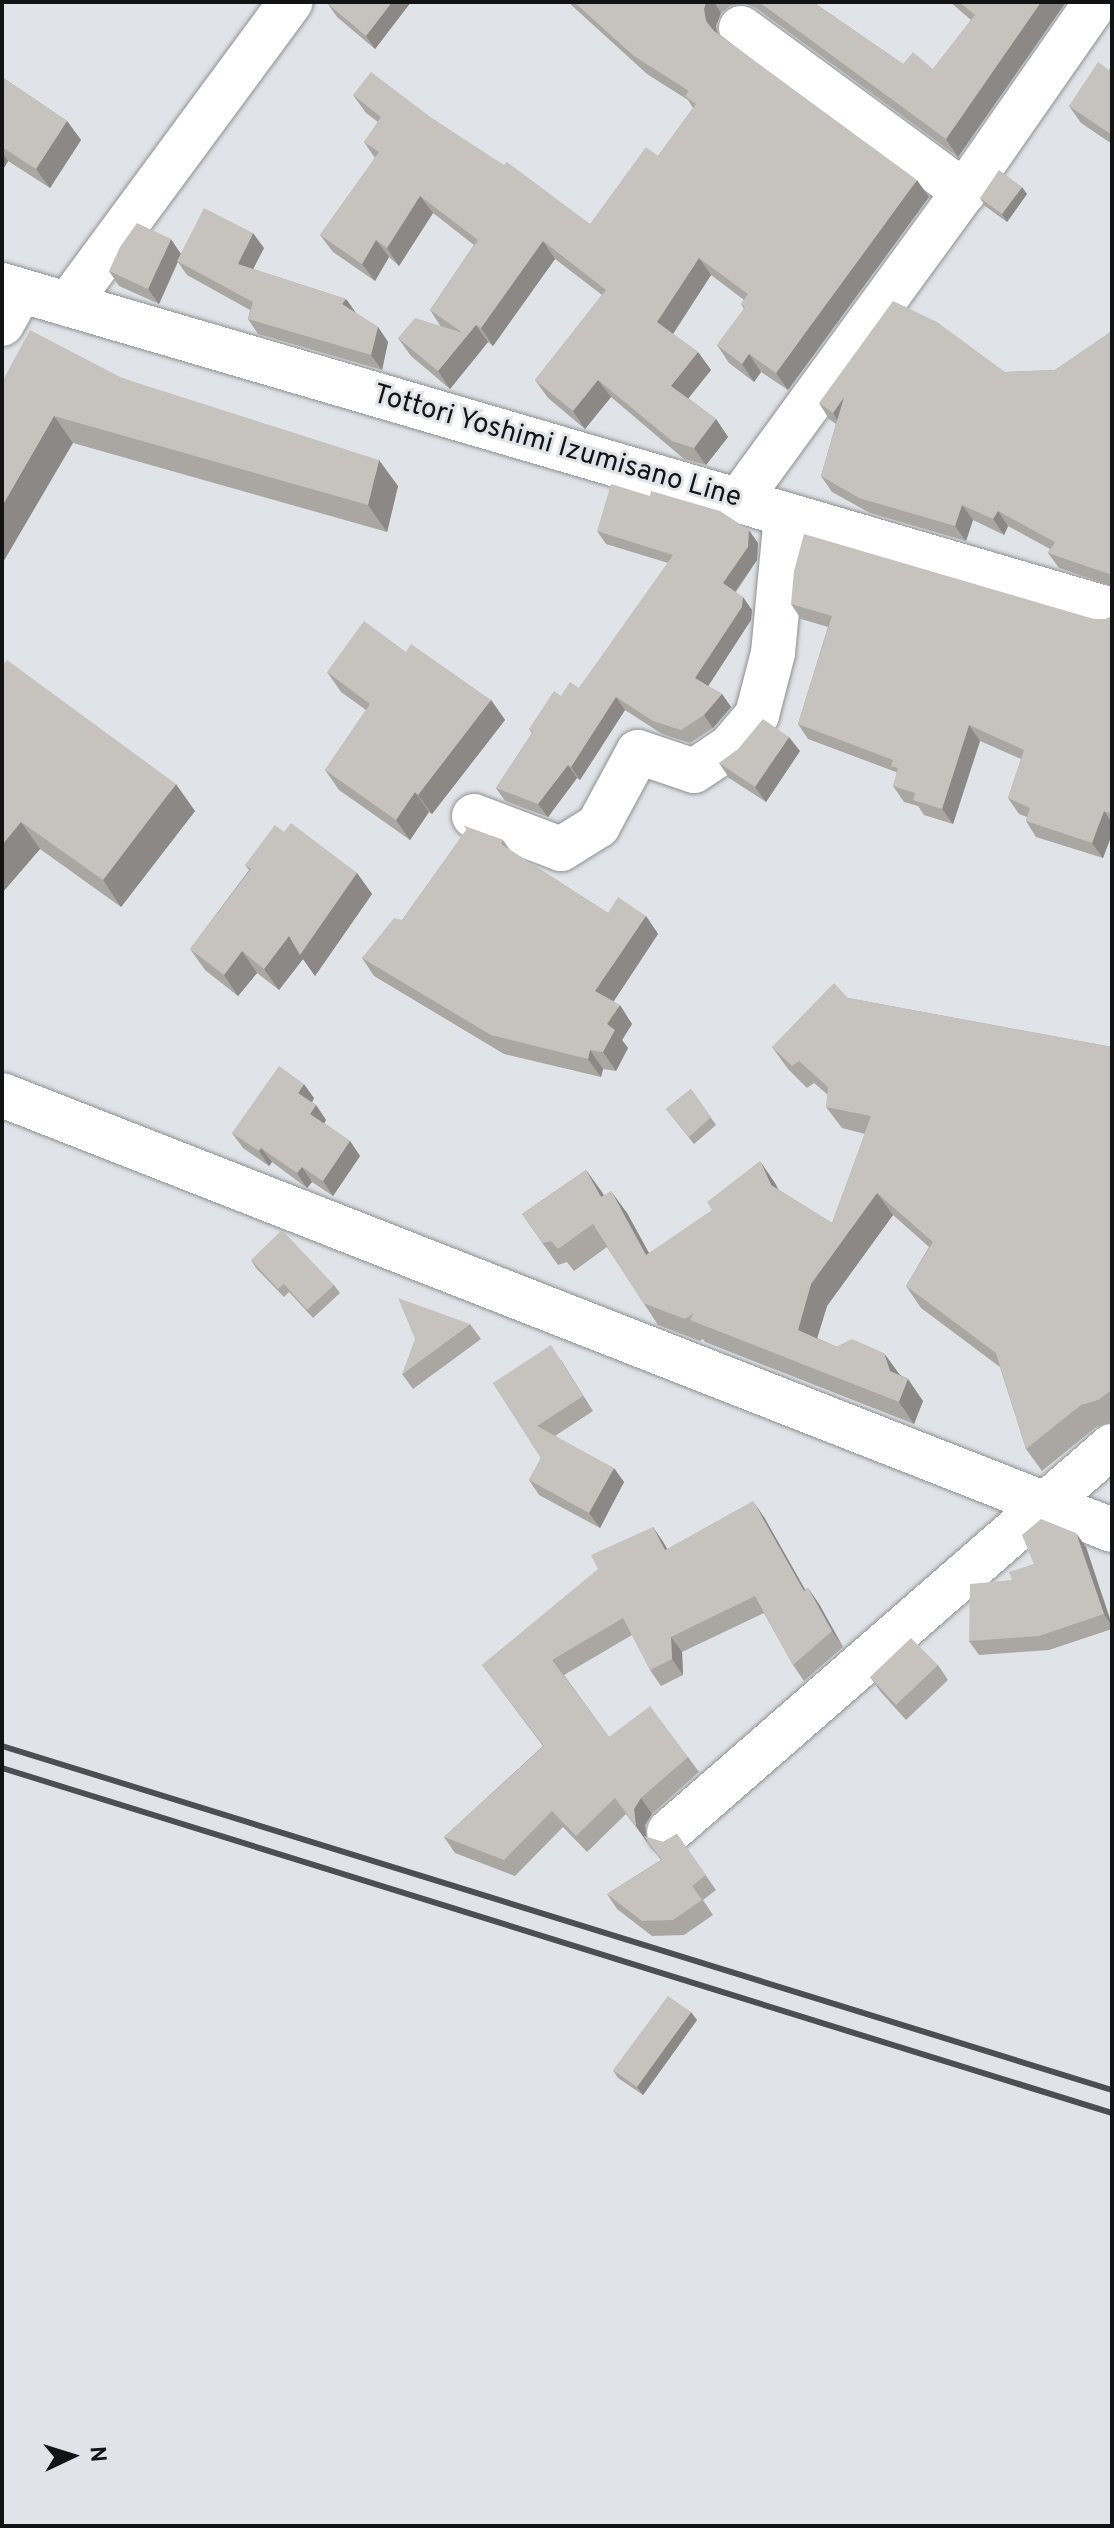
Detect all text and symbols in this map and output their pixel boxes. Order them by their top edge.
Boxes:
street label: Tottori Yoshimi Izumisano Line [368,378,746,516]
north arrow [32,2416,112,2496]
text: N [82,2445,110,2463]

